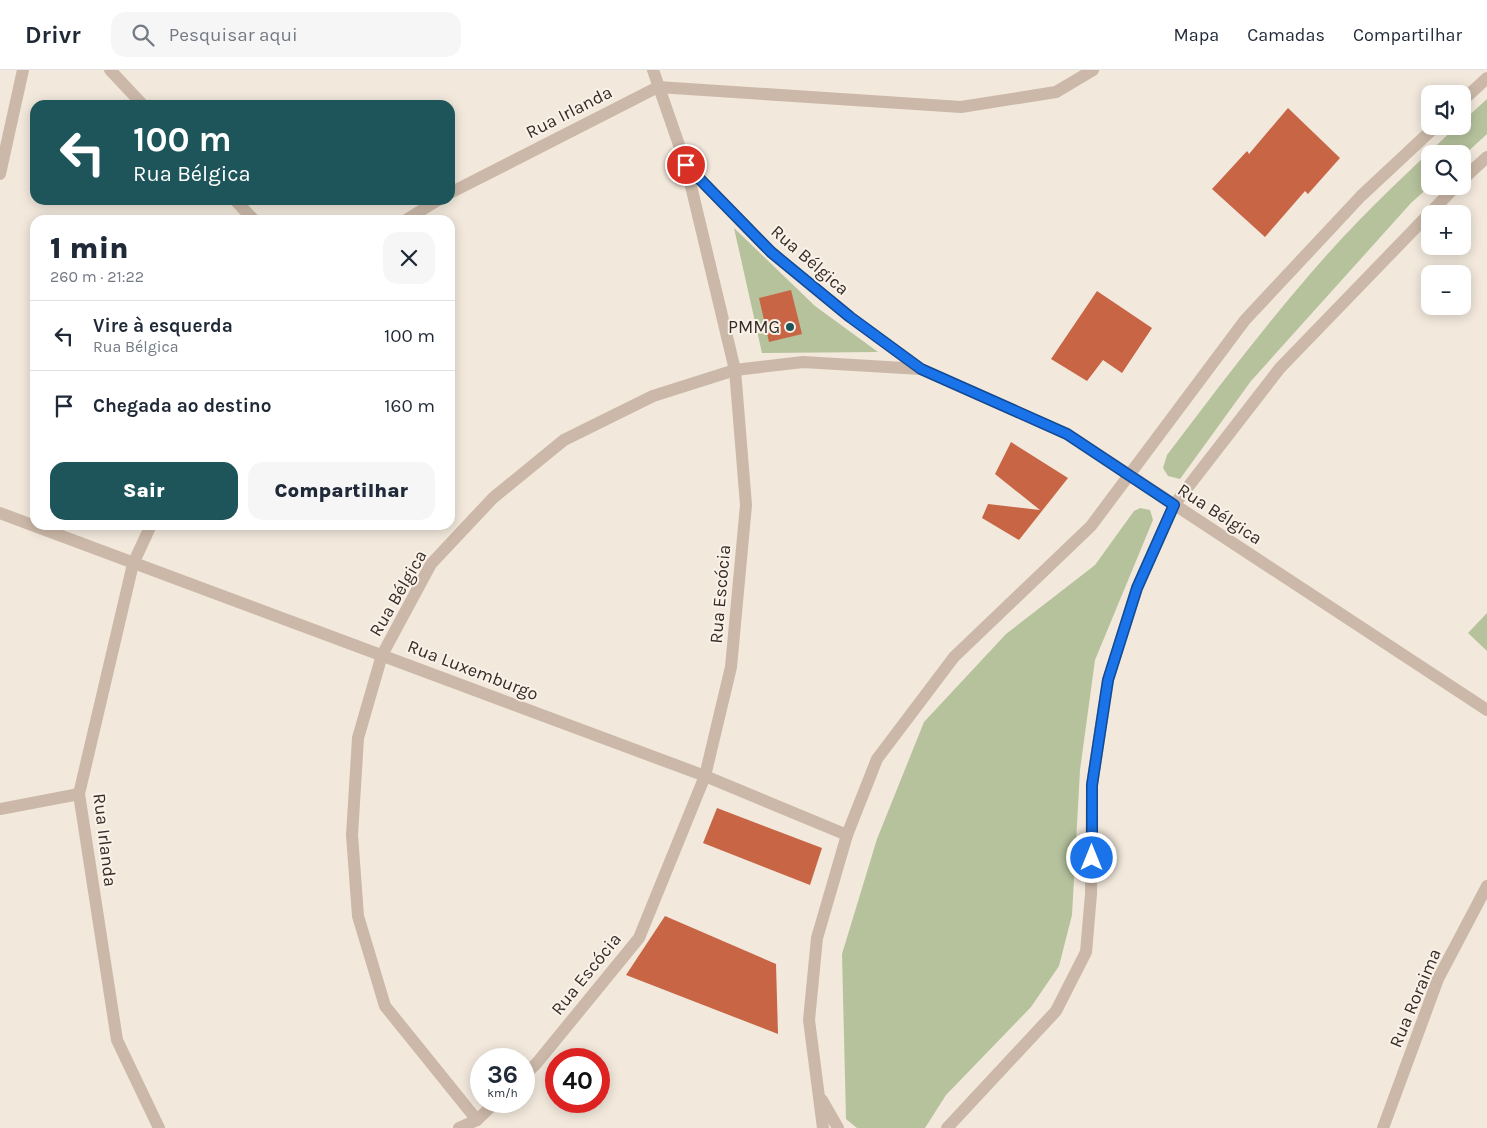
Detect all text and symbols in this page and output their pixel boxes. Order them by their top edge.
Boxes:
search box [111,12,461,57]
text: Drivr [25,21,81,49]
icon: search [129,21,157,49]
text: Pesquisar aqui [169,24,298,46]
text: Mapa [1174,24,1219,46]
text: Camadas [1247,24,1325,46]
text: Compartilhar [1353,24,1462,46]
street label: Rua Irlanda [522,81,616,143]
map controls [1421,85,1471,315]
button: sound [1421,85,1471,135]
text: 100 m [133,119,232,160]
icon: left [50,120,115,185]
pin [665,144,707,186]
button: search [1421,145,1471,195]
icon: arrive [672,151,700,179]
text: Rua Bélgica [133,161,251,187]
button: + [1421,205,1471,255]
street label: Rua Bélgica [766,220,854,300]
text: 1 min [50,230,129,266]
button: close [383,232,435,284]
button: − [1421,265,1471,315]
text: 260 m · 21:22 [50,267,144,286]
text: Vire à esquerda [93,315,233,337]
place label: PMMG [728,316,780,338]
marker: PMMG [784,321,796,333]
icon: left [50,322,78,350]
text: 100 m [384,325,435,347]
text: Rua Bélgica [93,337,179,356]
icon: arrive [50,392,78,420]
text: Chegada ao destino [93,395,271,417]
text: 160 m [384,395,435,417]
button: Sair [50,462,238,520]
button: Compartilhar [248,462,435,520]
street label: Rua Bélgica [1174,479,1266,549]
street label: Rua Escócia [705,544,735,644]
street label: Rua Bélgica [364,546,432,640]
street label: Rua Luxemburgo [404,635,542,705]
street label: Rua Irlanda [88,792,122,888]
position arrow [1065,831,1117,883]
street label: Rua Escócia [546,928,626,1020]
street label: Rua Roraima [1384,945,1446,1051]
speed limit sign: 40 [545,1048,610,1113]
text: 36 [487,1060,518,1089]
text: km/h [487,1086,518,1100]

